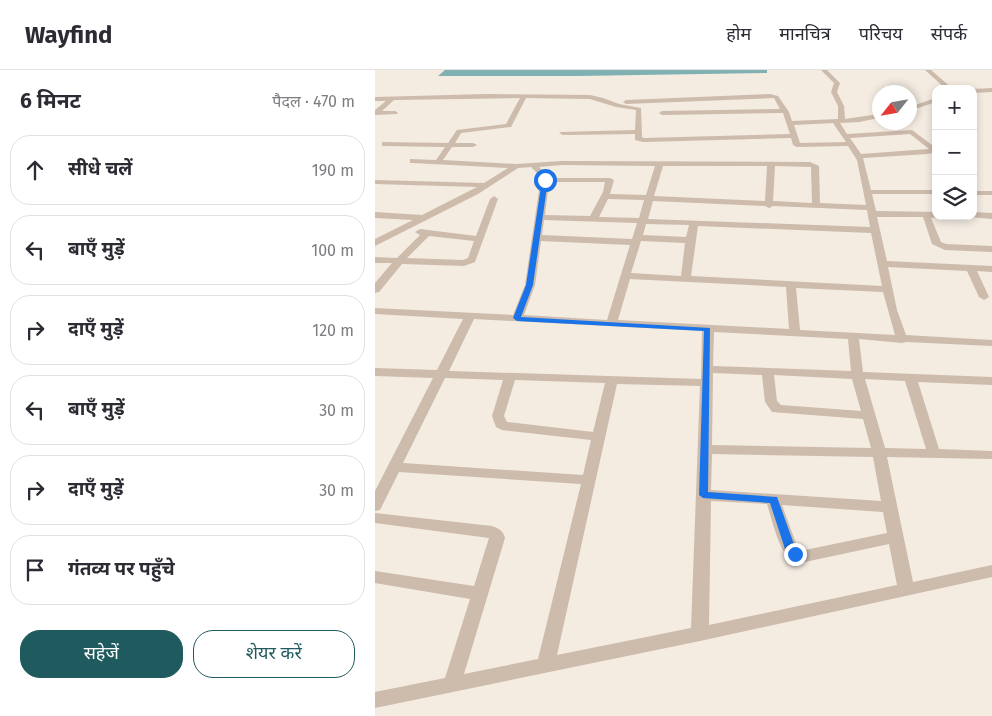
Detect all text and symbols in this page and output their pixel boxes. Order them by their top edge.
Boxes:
text: Wayfind [25,21,112,49]
text: होम [726,23,751,45]
text: मानचित्र [779,23,831,45]
text: परिचय [859,23,903,45]
text: संपर्क [931,23,967,45]
north arrow [872,85,917,130]
map controls [932,85,977,220]
button: + [932,85,977,130]
text: 6 मिनट [20,88,81,114]
text: पैदल · 470 m [272,92,355,111]
button: − [932,130,977,175]
icon: ahead [21,156,49,184]
text: सीधे चलें [68,157,132,180]
text: 190 m [312,161,354,180]
route start [534,169,557,192]
button: layers [932,175,977,220]
icon: left [21,236,49,264]
text: बाएँ मुड़ें [68,237,125,260]
text: 100 m [311,241,354,260]
icon: right [21,316,49,344]
text: दाएँ मुड़ें [68,317,124,340]
text: 120 m [312,321,354,340]
icon: left [21,396,49,424]
text: बाएँ मुड़ें [68,397,125,420]
text: 30 m [319,401,354,420]
icon: right [21,476,49,504]
text: दाएँ मुड़ें [68,477,124,500]
text: 30 m [319,481,354,500]
route end [784,543,807,566]
icon: arrive [21,556,49,584]
text: गंतव्य पर पहुँचे [68,557,175,580]
button: सहेजें [20,630,183,678]
button: शेयर करें [193,630,355,678]

